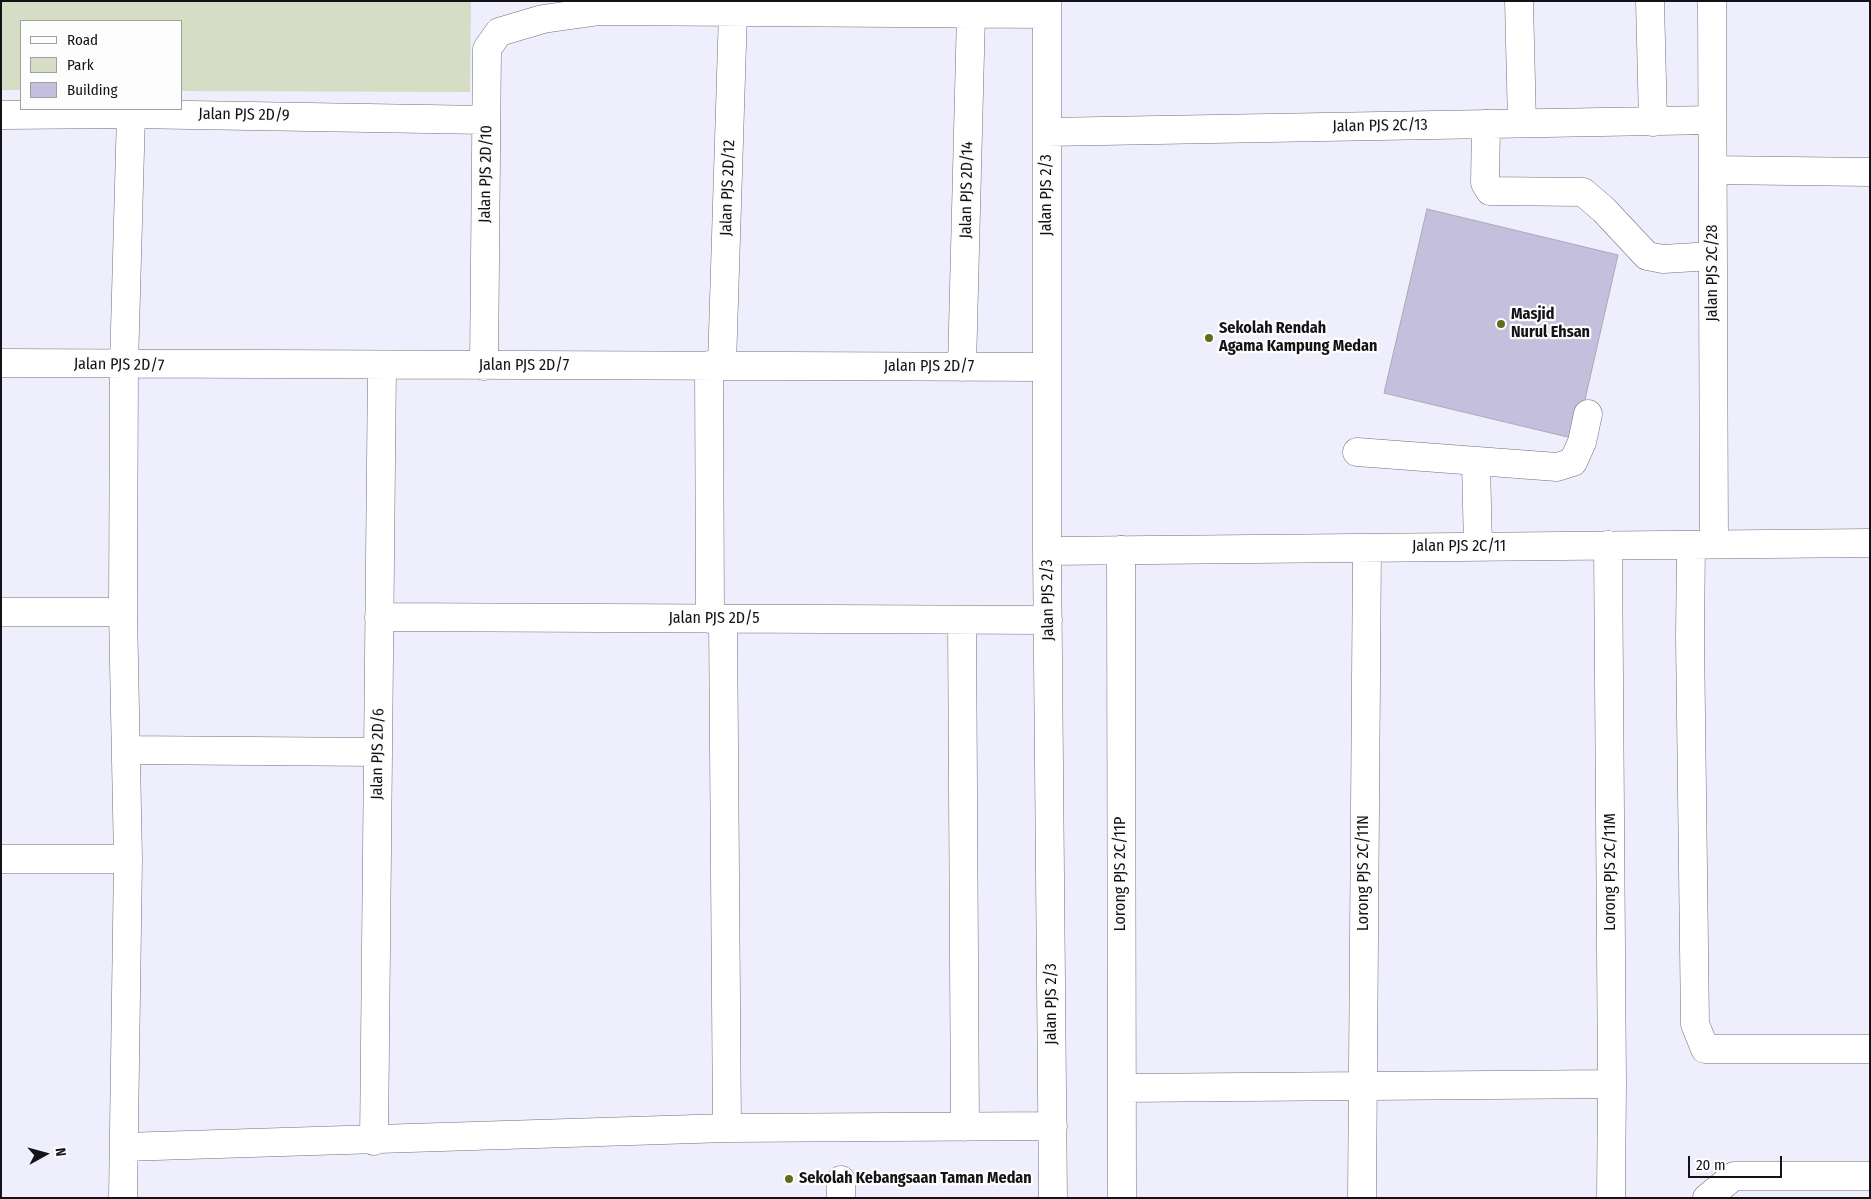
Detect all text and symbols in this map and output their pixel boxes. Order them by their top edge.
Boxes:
legend [20,20,182,110]
text: Road [67,31,98,49]
text: Park [67,56,94,74]
text: Building [67,81,118,99]
street label: Jalan PJS 2D/9 [198,105,290,125]
street label: Jalan PJS 2C/13 [1332,116,1428,136]
street label: Jalan PJS 2D/10 [476,125,496,223]
street label: Jalan PJS 2D/12 [717,140,739,236]
street label: Jalan PJS 2D/14 [957,141,977,239]
street label: Jalan PJS 2/3 [1037,154,1057,236]
street label: Jalan PJS 2C/28 [1703,224,1723,322]
place label: Masjid Nurul Ehsan [1511,305,1590,343]
marker: Masjid Nurul Ehsan [1495,318,1507,330]
place label: Sekolah Rendah Agama Kampung Medan [1219,319,1377,357]
marker: Sekolah Rendah Agama Kampung Medan [1203,332,1215,344]
street label: Jalan PJS 2D/7 [74,355,164,375]
street label: Jalan PJS 2D/7 [479,356,569,376]
street label: Jalan PJS 2D/7 [884,357,974,377]
street label: Jalan PJS 2C/11 [1412,537,1506,557]
street label: Jalan PJS 2/3 [1038,559,1058,641]
street label: Jalan PJS 2D/5 [668,609,760,629]
street label: Jalan PJS 2D/6 [368,708,388,800]
street label: Lorong PJS 2C/11M [1601,813,1621,931]
street label: Lorong PJS 2C/11N [1354,815,1374,931]
street label: Lorong PJS 2C/11P [1111,817,1131,931]
street label: Jalan PJS 2/3 [1042,963,1062,1045]
north arrow [20,1129,70,1179]
scale bar [1691,1146,1785,1178]
text: N [51,1147,69,1157]
text: 20 m [1696,1156,1726,1174]
place label: Sekolah Kebangsaan Taman Medan [799,1169,1032,1189]
marker: Sekolah Kebangsaan Taman Medan [783,1173,795,1185]

